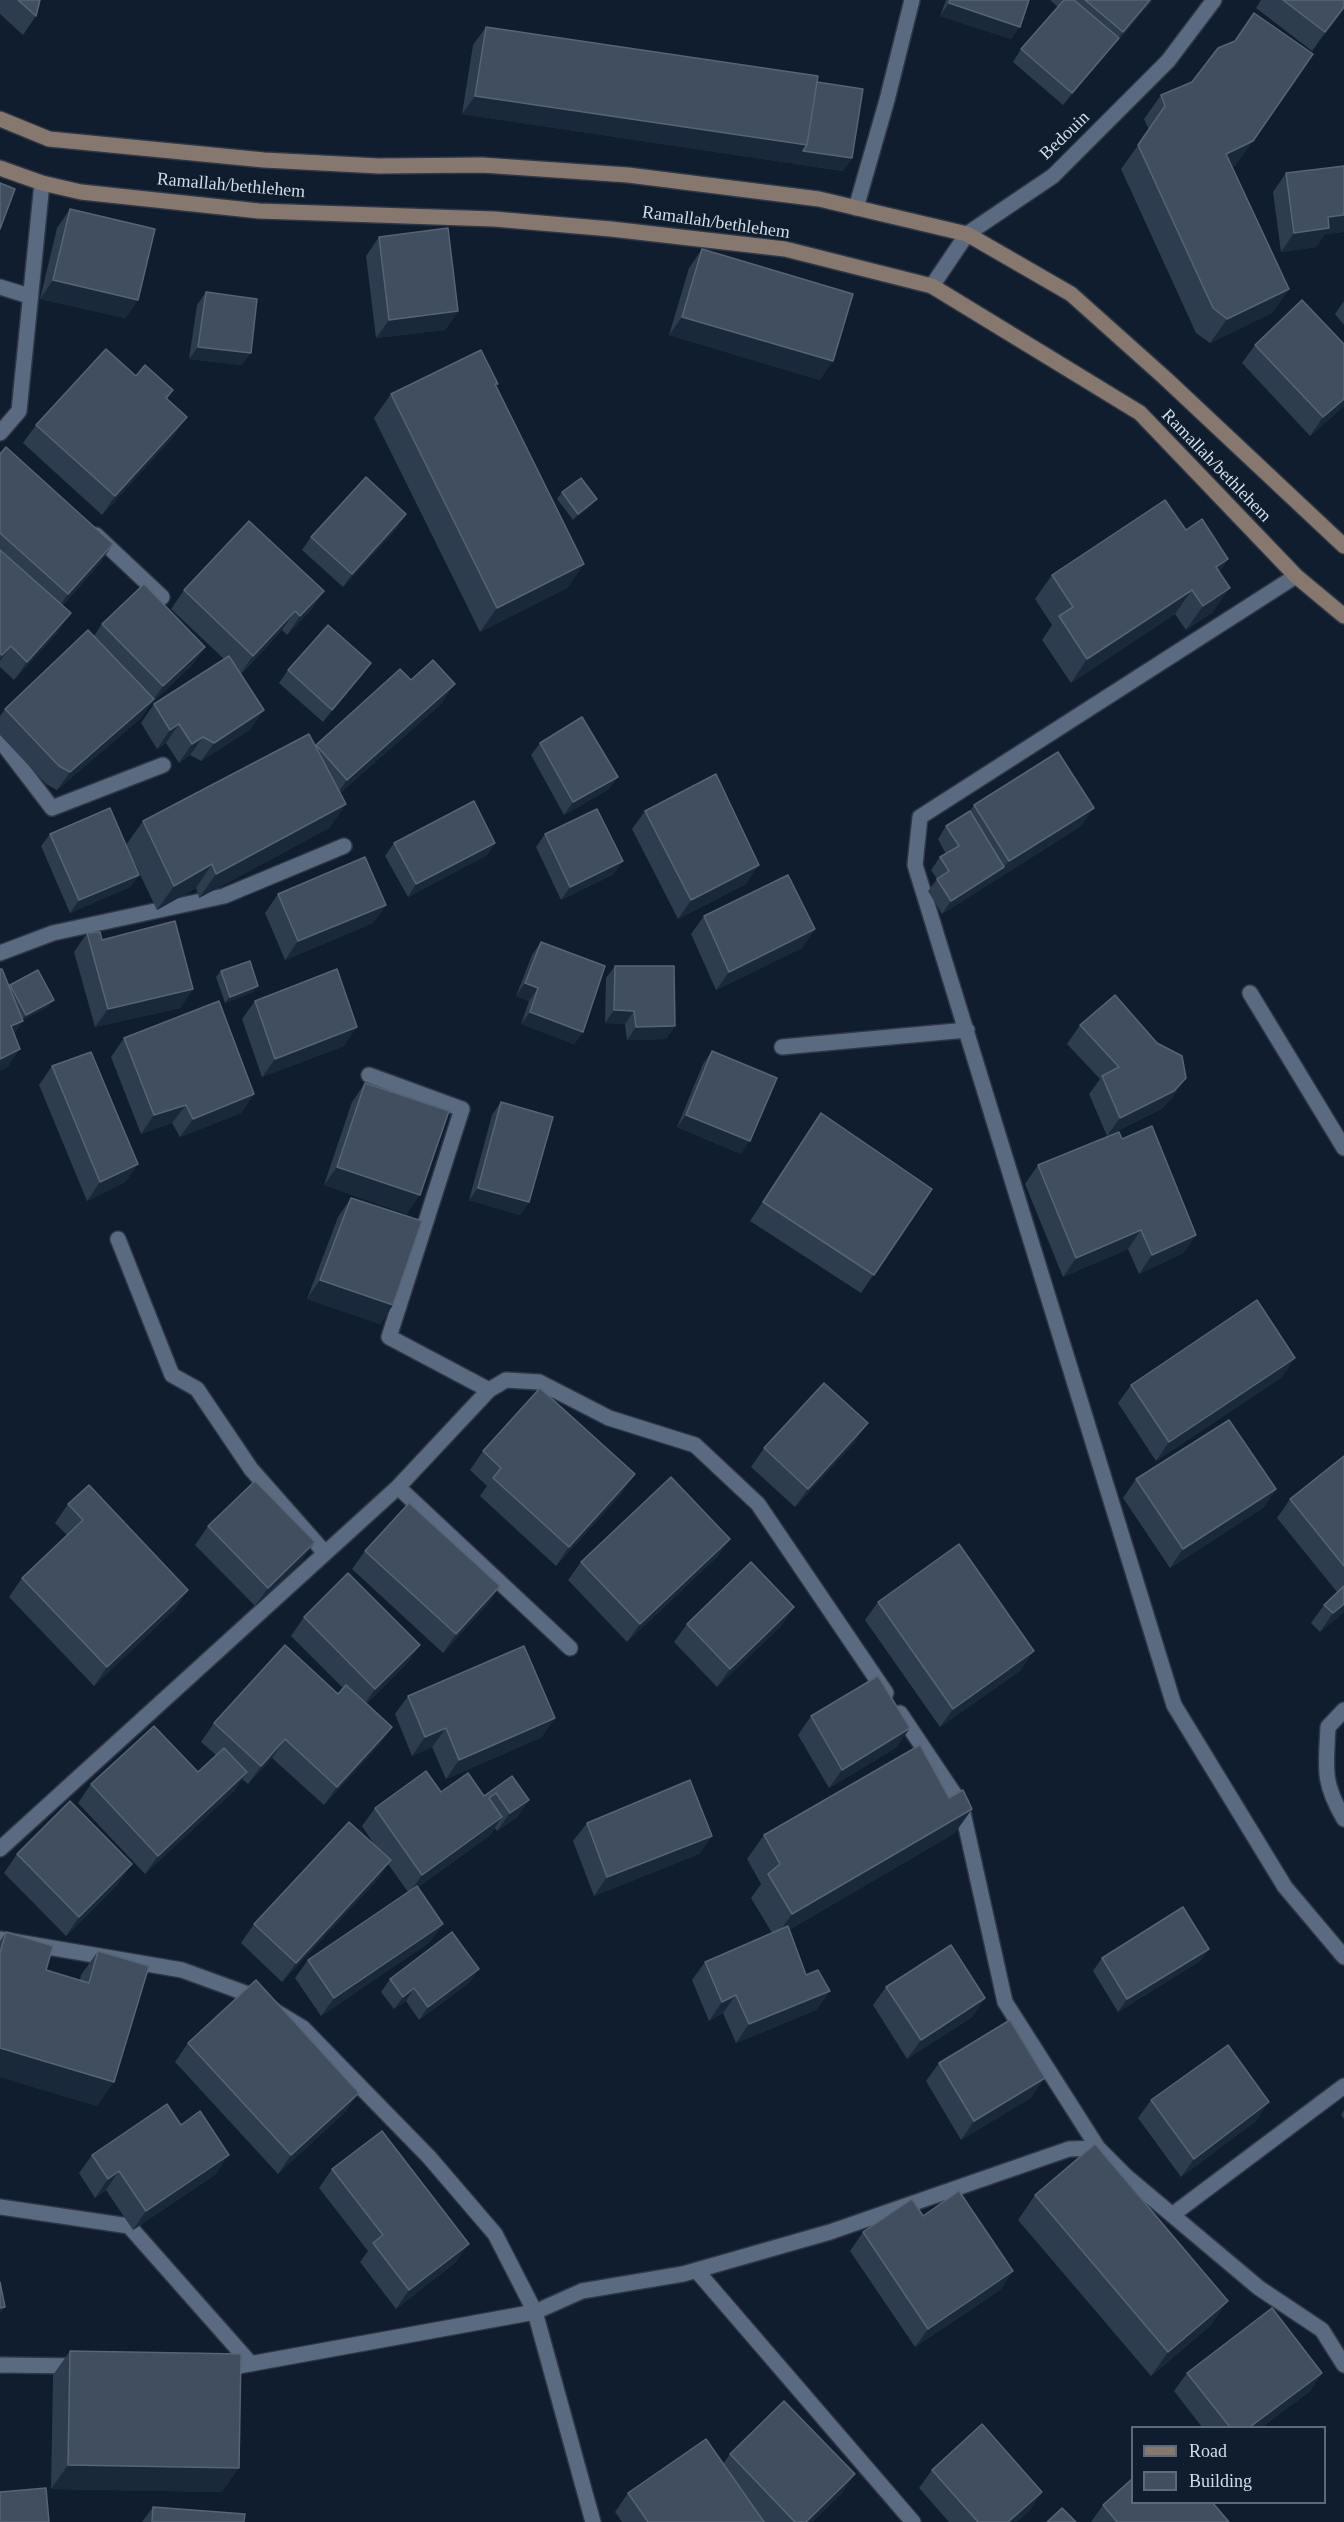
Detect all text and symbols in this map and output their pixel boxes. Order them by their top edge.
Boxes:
street label: Bedouin [1032,104,1098,168]
street label: Ramallah/bethlehem [142,168,320,204]
street label: Ramallah/bethlehem [627,200,805,246]
street label: Ramallah/bethlehem [1147,395,1285,537]
legend [1131,2426,1326,2504]
text: Road [1189,2441,1227,2461]
text: Building [1189,2471,1252,2491]

